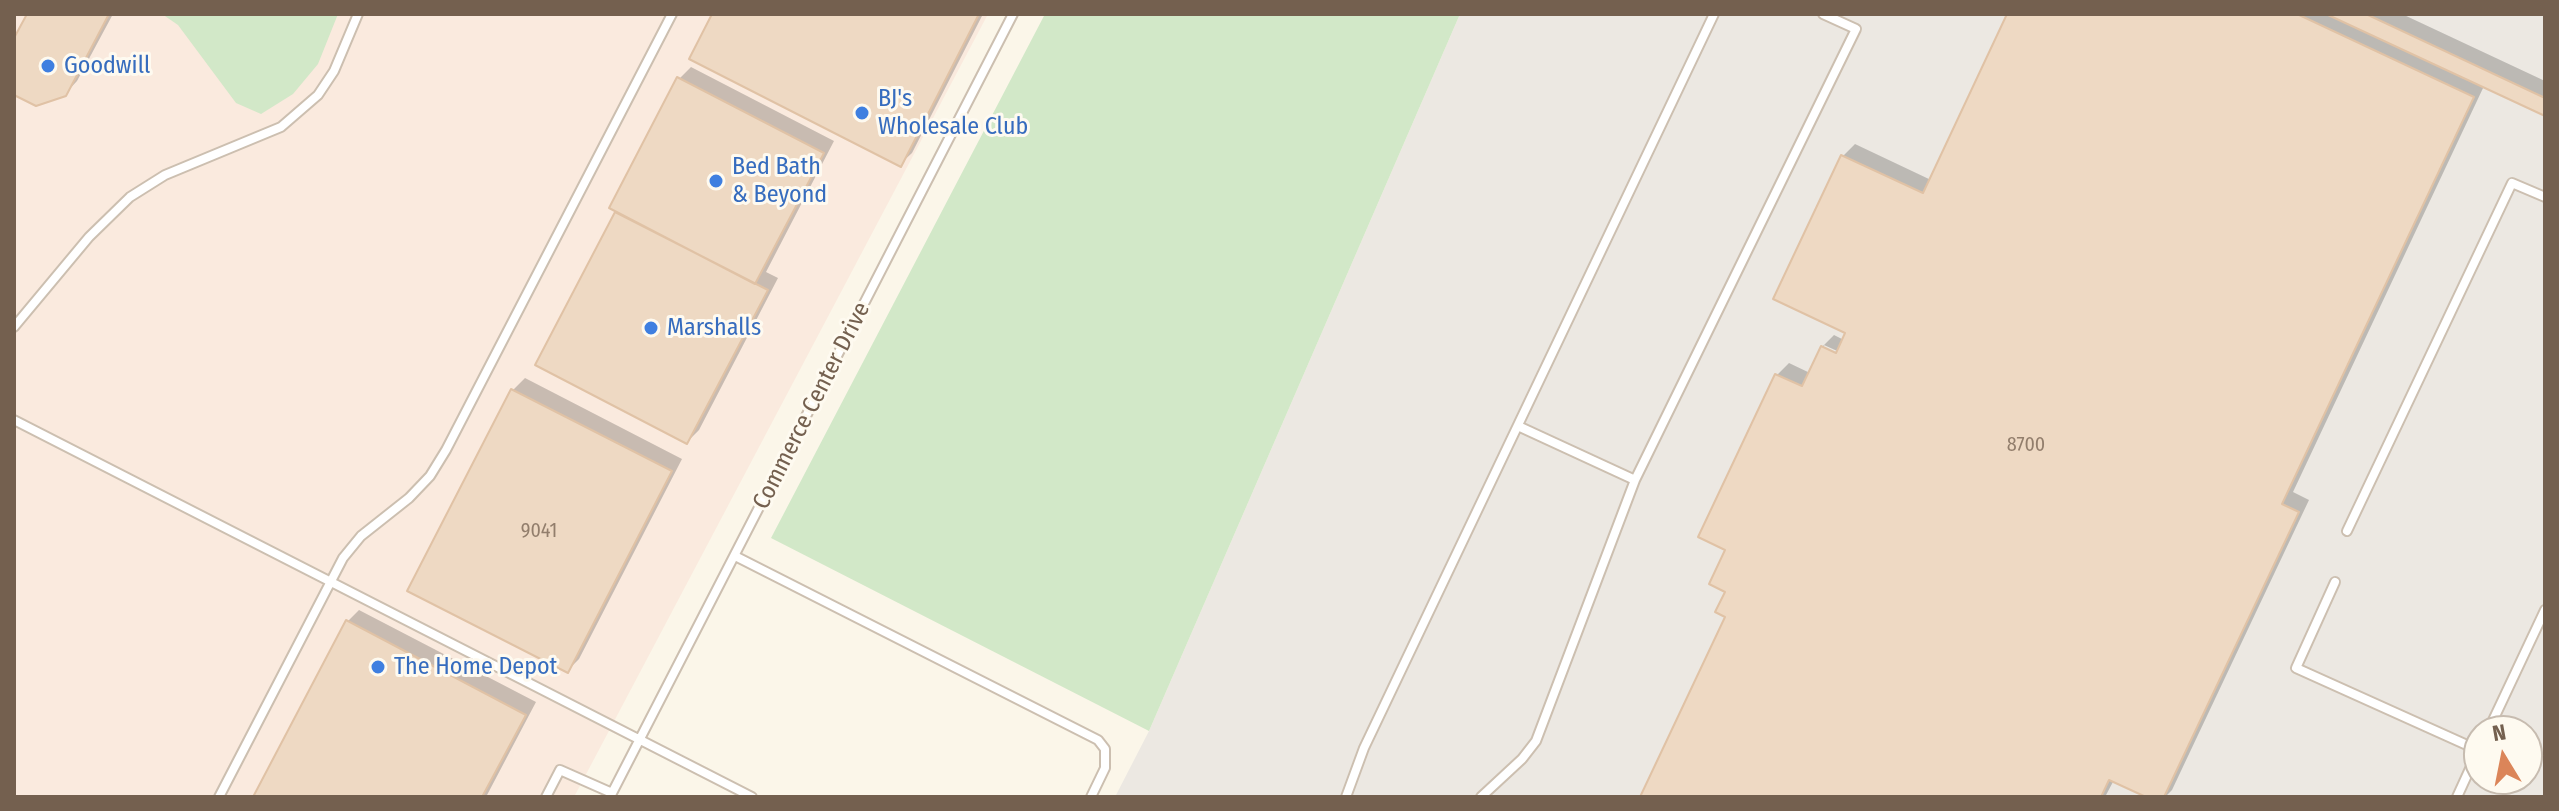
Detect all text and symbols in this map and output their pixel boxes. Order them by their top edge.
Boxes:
place label: Goodwill [64,52,150,80]
marker: Goodwill [39,57,57,75]
place label: BJ's Wholesale Club [878,85,1028,141]
marker: BJ's Wholesale Club [853,104,871,122]
place label: Bed Bath & Beyond [732,153,827,209]
marker: Bed Bath & Beyond [707,172,725,190]
street label: Commerce Center Drive [747,298,877,514]
place label: Marshalls [667,314,761,342]
marker: Marshalls [642,319,660,337]
house number: 8700 [2007,433,2045,457]
house number: 9041 [521,519,557,543]
place label: The Home Depot [394,653,557,681]
marker: The Home Depot [369,658,387,676]
north arrow [2463,715,2543,795]
text: N [2490,718,2508,747]

